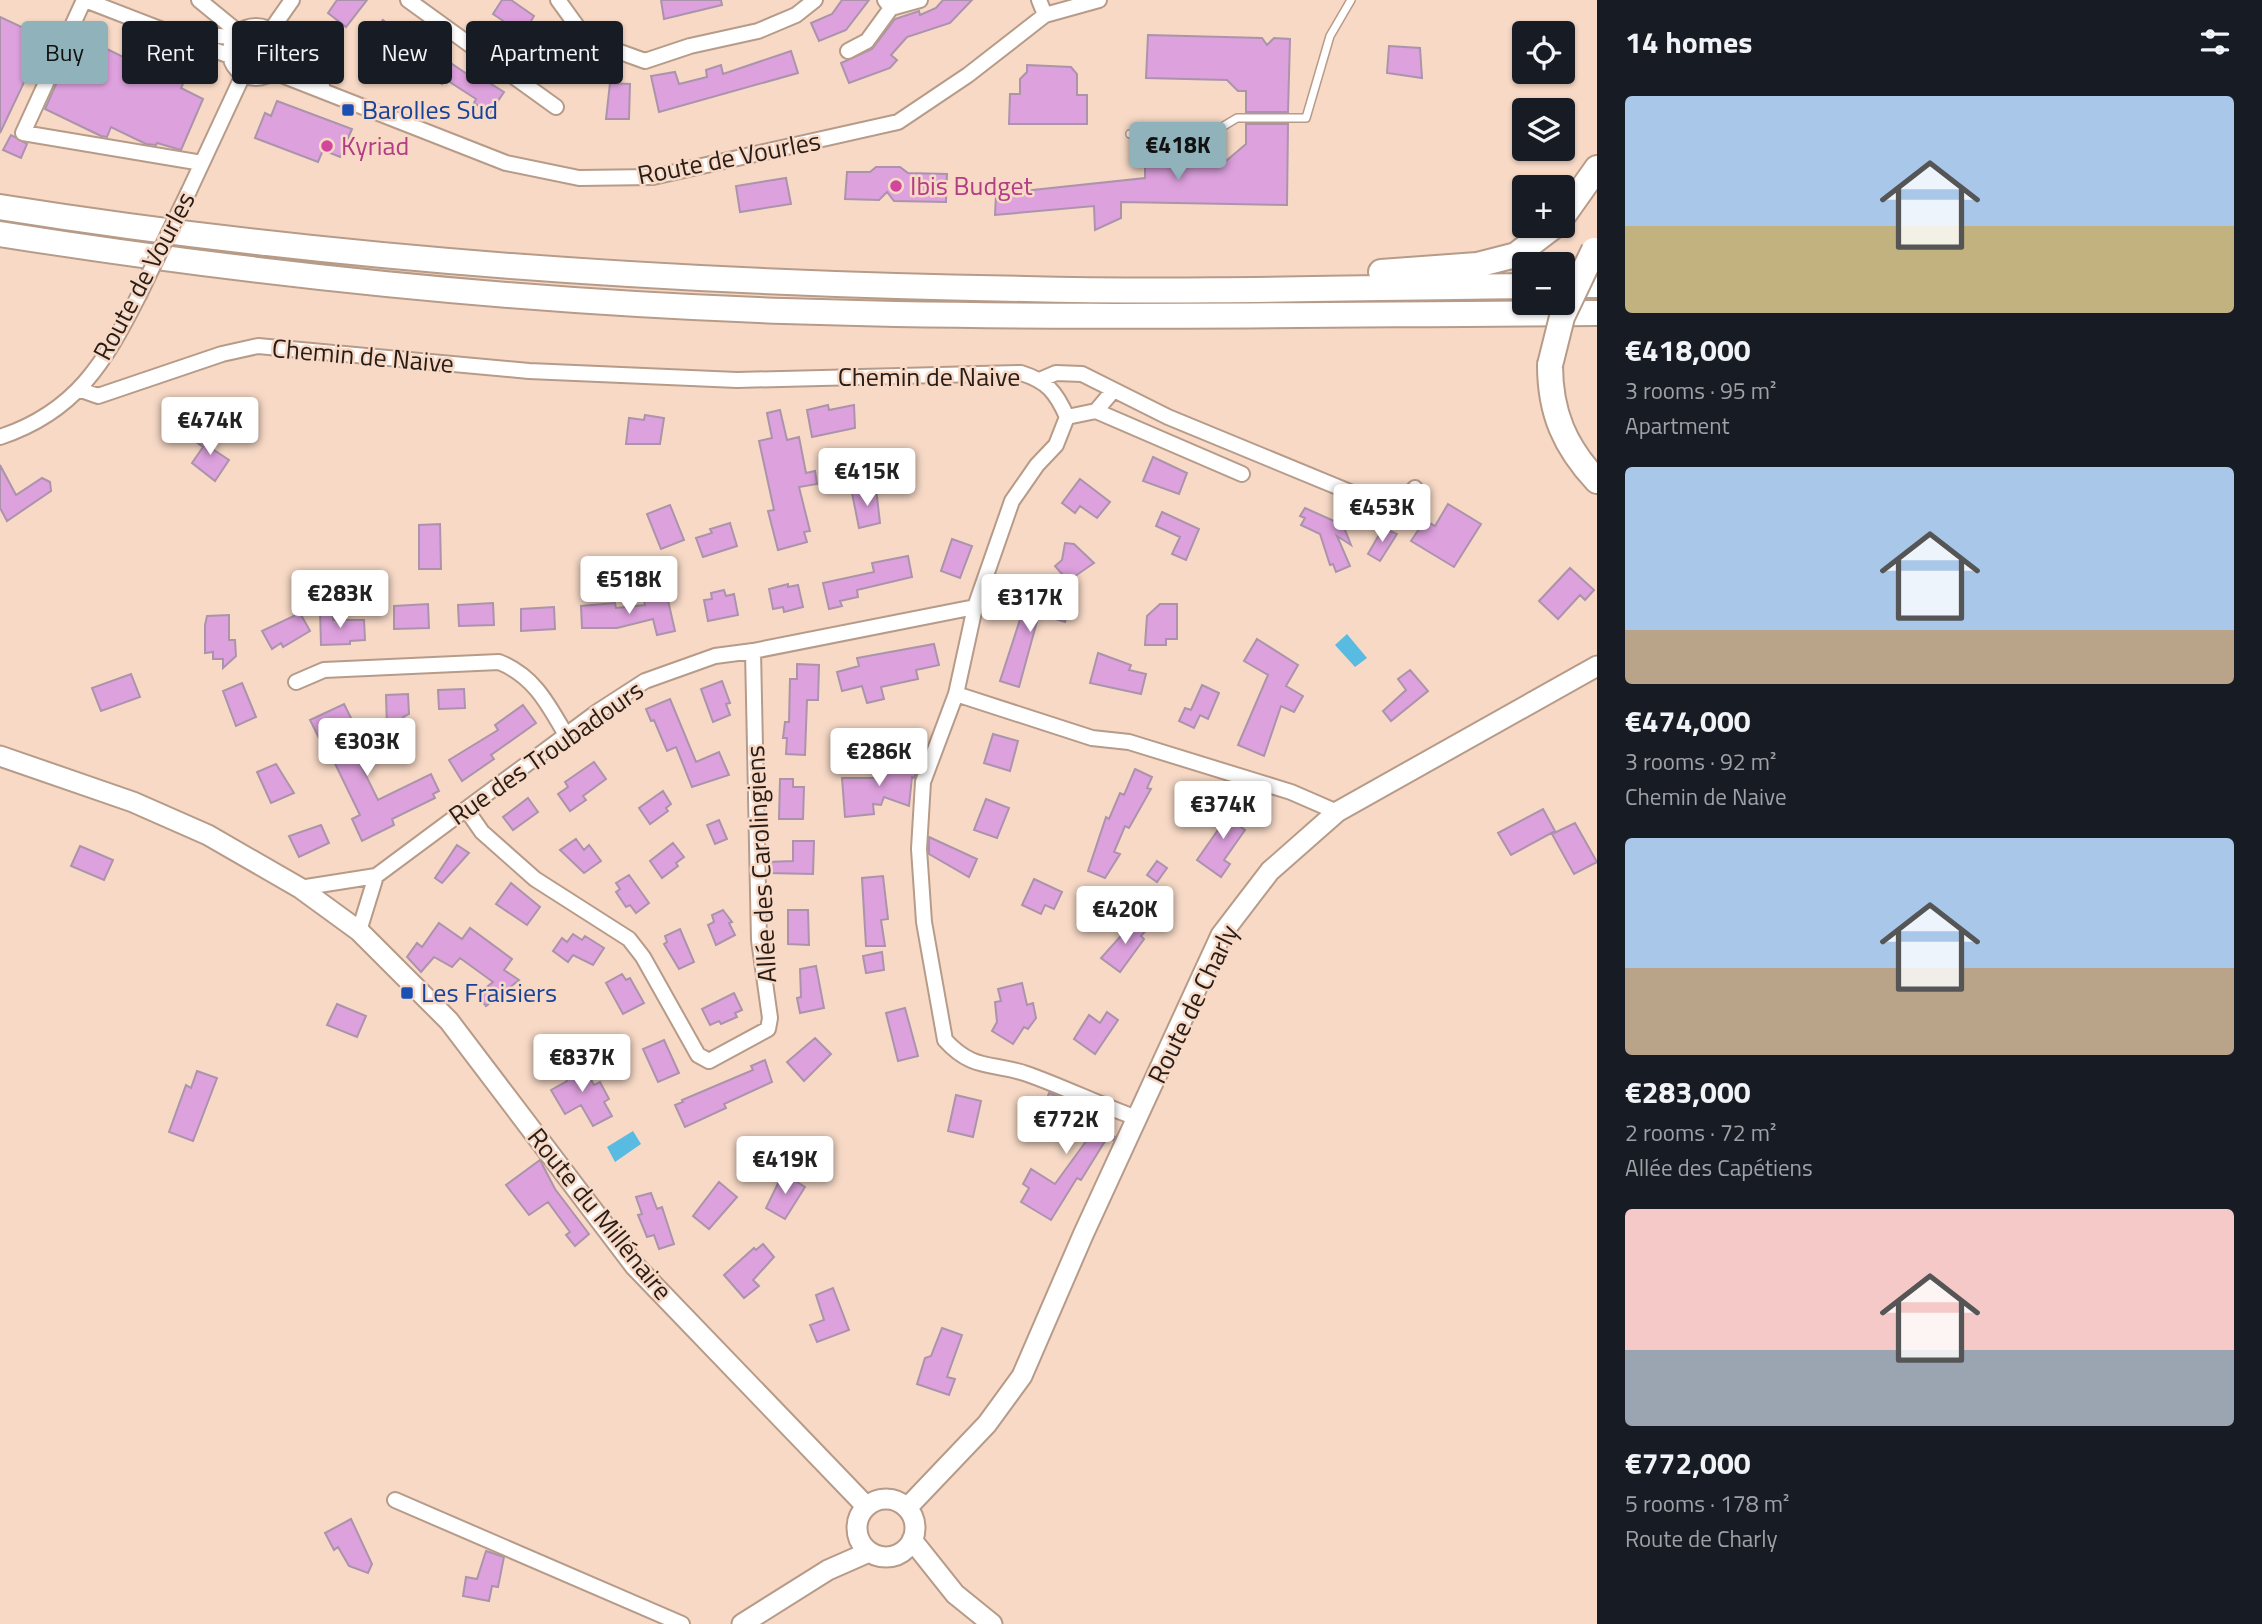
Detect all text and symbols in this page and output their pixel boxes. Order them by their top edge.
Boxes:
text: 14 homes [1625,19,1752,65]
chip: Buy [21,21,108,84]
chip: Rent [122,21,218,84]
chip: Filters [232,21,344,84]
chip: New [358,21,452,84]
chip: Apartment [466,21,623,84]
map controls [1512,21,1575,315]
button: locate [1512,21,1575,84]
icon: filters [2196,23,2234,61]
place label: Barolles Sud [362,90,498,129]
button: layers [1512,98,1575,161]
marker: Barolles Sud [340,102,356,118]
street label: Route de Vourles [634,121,824,194]
pin: €418K [1129,122,1227,182]
place label: Kyriad [341,126,409,165]
text: €418K [1145,127,1211,162]
marker: Kyriad [319,138,335,154]
icon: home [1867,142,1993,268]
place label: Ibis Budget [910,166,1033,205]
button: + [1512,175,1575,238]
marker: Ibis Budget [888,178,904,194]
street label: Route de Vourles [83,185,204,367]
button: − [1512,252,1575,315]
text: €418,000 [1625,327,1751,373]
street label: Chemin de Naive [270,328,456,383]
street label: Chemin de Naive [838,357,1020,396]
text: 3 rooms · 95 m² [1625,373,1776,408]
pin: €474K [161,398,259,457]
text: €474K [177,402,243,437]
text: Apartment [1625,408,1730,443]
pin: €415K [818,448,916,508]
text: €415K [834,453,900,488]
pin: €453K [1333,484,1431,544]
text: €453K [1349,489,1415,524]
icon: home [1867,513,1993,639]
pin: €518K [580,556,678,616]
text: €518K [596,561,662,596]
pin: €283K [291,570,389,630]
pin: €317K [981,574,1079,634]
text: €283K [307,575,373,610]
text: €317K [997,579,1063,614]
street label: Rue des Troubadours [440,671,651,835]
text: €474,000 [1625,698,1751,744]
pin: €303K [318,718,416,778]
text: €303K [334,723,400,758]
pin: €286K [830,728,928,788]
text: €286K [846,733,912,768]
street label: Allée des Carolingiens [735,744,786,984]
text: 3 rooms · 92 m² [1625,744,1776,779]
text: Chemin de Naive [1625,779,1787,814]
pin: €374K [1174,782,1272,841]
text: €374K [1190,786,1256,821]
icon: home [1867,884,1993,1010]
pin: €420K [1076,886,1174,946]
text: €420K [1092,891,1158,926]
street label: Route de Charly [1137,918,1248,1090]
place label: Les Fraisiers [421,973,557,1012]
marker: Les Fraisiers [399,985,415,1001]
pin: €837K [533,1034,631,1094]
text: €837K [549,1039,615,1074]
text: €283,000 [1625,1069,1751,1115]
pin: €772K [1017,1096,1115,1156]
text: €772K [1033,1101,1099,1136]
text: 2 rooms · 72 m² [1625,1115,1776,1150]
street label: Route du Millénaire [519,1119,682,1308]
pin: €419K [736,1136,834,1196]
text: €419K [752,1141,818,1176]
text: Allée des Capétiens [1625,1150,1813,1185]
icon: home [1867,1255,1993,1381]
text: €772,000 [1625,1440,1751,1486]
text: 5 rooms · 178 m² [1625,1486,1789,1521]
text: Route de Charly [1625,1521,1778,1556]

